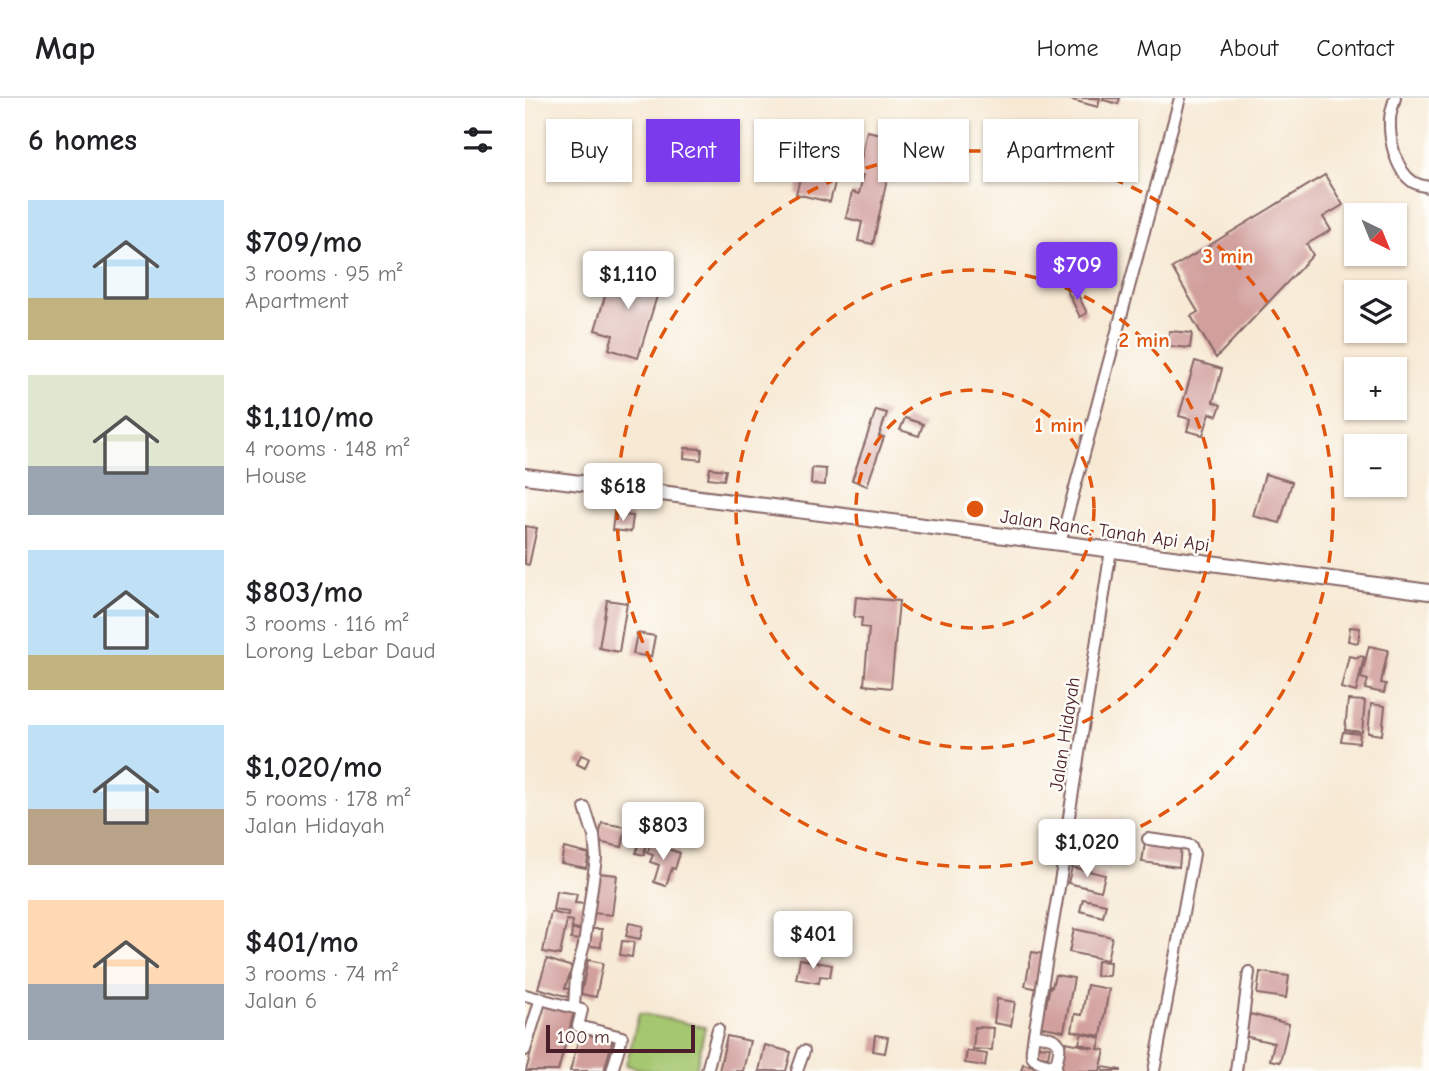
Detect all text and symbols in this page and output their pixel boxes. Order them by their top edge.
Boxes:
text: Map [35,29,96,67]
text: Home [1037,34,1098,62]
text: Map [1136,34,1182,62]
text: About [1220,34,1278,62]
text: Contact [1316,34,1394,62]
chip: Buy [546,119,632,182]
chip: Rent [646,119,740,182]
chip: Filters [754,119,864,182]
chip: New [878,119,969,182]
chip: Apartment [983,119,1138,182]
icon: filters [459,121,497,159]
text: 6 homes [28,123,137,158]
north arrow [1344,203,1407,266]
map controls [1344,203,1407,497]
text: $709/mo [245,225,362,260]
icon: home [84,228,168,312]
pin: $709 [1036,242,1118,302]
text: 3 min [1202,244,1254,268]
text: $709 [1052,251,1102,278]
pin: $1,110 [571,252,685,311]
text: 3 rooms · 95 m² [245,260,403,287]
text: $1,110 [599,260,657,287]
button: layers [1344,280,1407,343]
text: Apartment [245,287,348,314]
text: 2 min [1118,328,1170,352]
button: + [1344,357,1407,420]
text: $1,110/mo [245,400,374,435]
icon: home [84,403,168,487]
text: 1 min [1035,413,1083,437]
button: − [1344,434,1407,497]
text: 4 rooms · 148 m² [245,435,409,462]
text: House [245,462,307,489]
pin: $618 [582,464,664,523]
text: $618 [600,472,646,499]
centre of rings [963,497,987,521]
street label: Jalan Ranc. Tanah Api Api [999,505,1211,557]
text: $803/mo [245,575,363,610]
icon: home [84,578,168,662]
text: 3 rooms · 116 m² [245,610,409,637]
text: Lorong Lebar Daud [245,637,436,664]
street label: Jalan Hidayah [1045,675,1085,793]
text: $1,020/mo [245,750,382,785]
icon: home [84,753,168,837]
text: 5 rooms · 178 m² [245,785,410,812]
pin: $803 [622,802,704,862]
text: $803 [638,811,688,838]
text: Jalan Hidayah [245,812,385,839]
pin: $1,020 [1030,820,1144,879]
text: $1,020 [1054,828,1120,855]
pin: $401 [772,912,854,971]
text: $401 [790,920,836,947]
text: $401/mo [245,925,359,960]
icon: home [84,928,168,1012]
text: 3 rooms · 74 m² [245,960,398,987]
text: Jalan 6 [245,987,317,1014]
scale bar [546,1022,695,1054]
text: 100 m [557,1026,610,1048]

